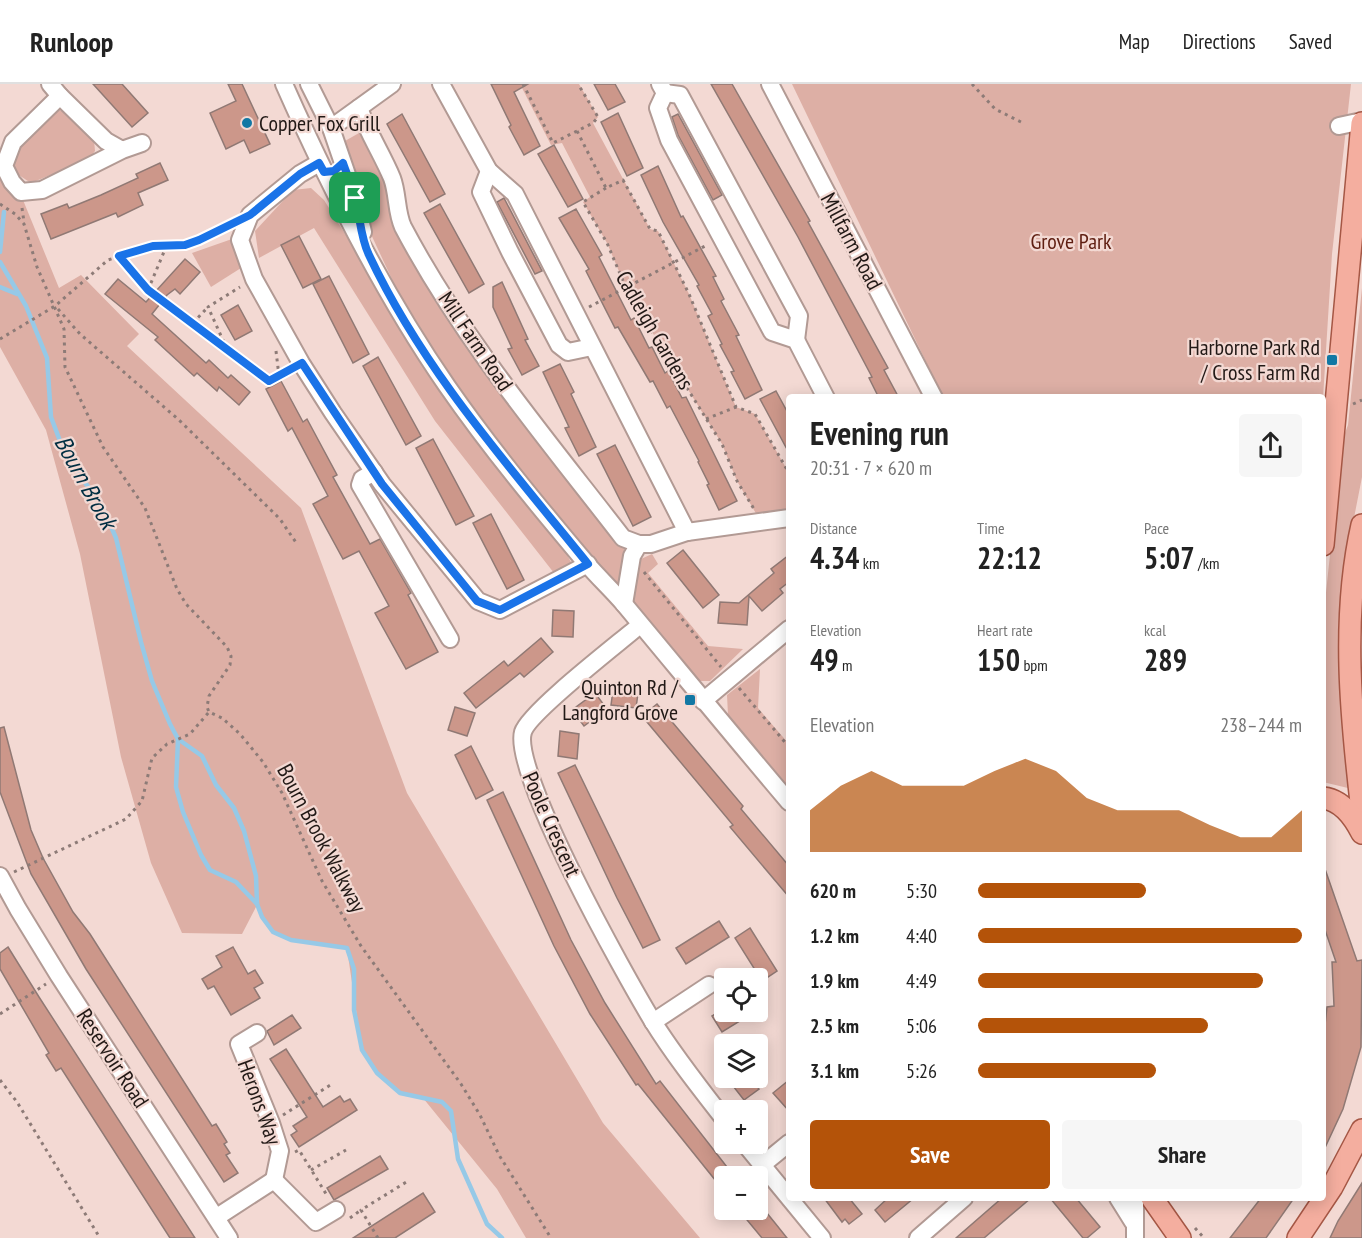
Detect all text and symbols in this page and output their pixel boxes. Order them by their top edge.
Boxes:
text: Runloop [30,23,113,60]
text: Map [1119,28,1150,55]
text: Directions [1183,28,1256,55]
text: Saved [1289,28,1332,55]
place label: Copper Fox Grill [259,109,381,137]
marker: Copper Fox Grill [240,116,254,130]
pin [329,172,380,223]
icon: arrive [338,181,371,214]
street label: Millfarm Road [815,188,889,294]
park label: Grove Park [1030,227,1112,255]
street label: Cadleigh Gardens [610,266,700,394]
street label: Mill Farm Road [432,286,520,396]
place label: Harborne Park Rd / Cross Farm Rd [1188,333,1320,386]
marker: Harborne Park Rd / Cross Farm Rd [1325,353,1339,367]
text: Evening run [810,411,949,454]
button: share [1239,414,1302,477]
water label: Bourn Brook [48,430,126,537]
text: 20:31 · 7 × 620 m [810,455,932,481]
text: Distance [810,518,857,538]
text: Time [977,518,1005,538]
text: Pace [1144,518,1169,538]
text: 4.34 [810,538,859,577]
text: 22:12 [977,538,1042,577]
text: 5:07 [1144,538,1195,577]
text: km [859,553,879,573]
text: /km [1195,553,1219,573]
text: Elevation [810,620,861,640]
text: Heart rate [977,620,1033,640]
text: kcal [1144,620,1166,640]
text: 49 [810,640,839,679]
text: 150 [977,640,1020,679]
text: 289 [1144,640,1187,679]
text: m [839,655,853,675]
text: bpm [1020,655,1048,675]
place label: Quinton Rd / Langford Grove [562,673,680,726]
marker: Quinton Rd / Langford Grove [683,693,697,707]
text: Elevation [810,712,874,738]
text: 238–244 m [1220,712,1302,738]
street label: Bourn Brook Walkway [271,759,373,918]
street label: Poole Crescent [516,767,588,881]
text: 620 m [810,878,856,904]
text: 5:30 [906,878,937,904]
text: 1.2 km [810,923,859,949]
text: 4:40 [906,923,937,949]
map controls [714,968,768,1220]
button: locate [714,968,768,1022]
text: 1.9 km [810,968,859,994]
text: 4:49 [906,968,937,994]
street label: Reservoir Road [71,1003,155,1113]
text: 2.5 km [810,1013,859,1039]
text: 5:06 [906,1013,937,1039]
button: layers [714,1034,768,1088]
street label: Herons Way [232,1055,289,1149]
text: 3.1 km [810,1058,859,1084]
text: 5:26 [906,1058,937,1084]
button: + [714,1100,768,1154]
button: Save [810,1120,1050,1189]
button: Share [1062,1120,1302,1189]
button: − [714,1166,768,1220]

